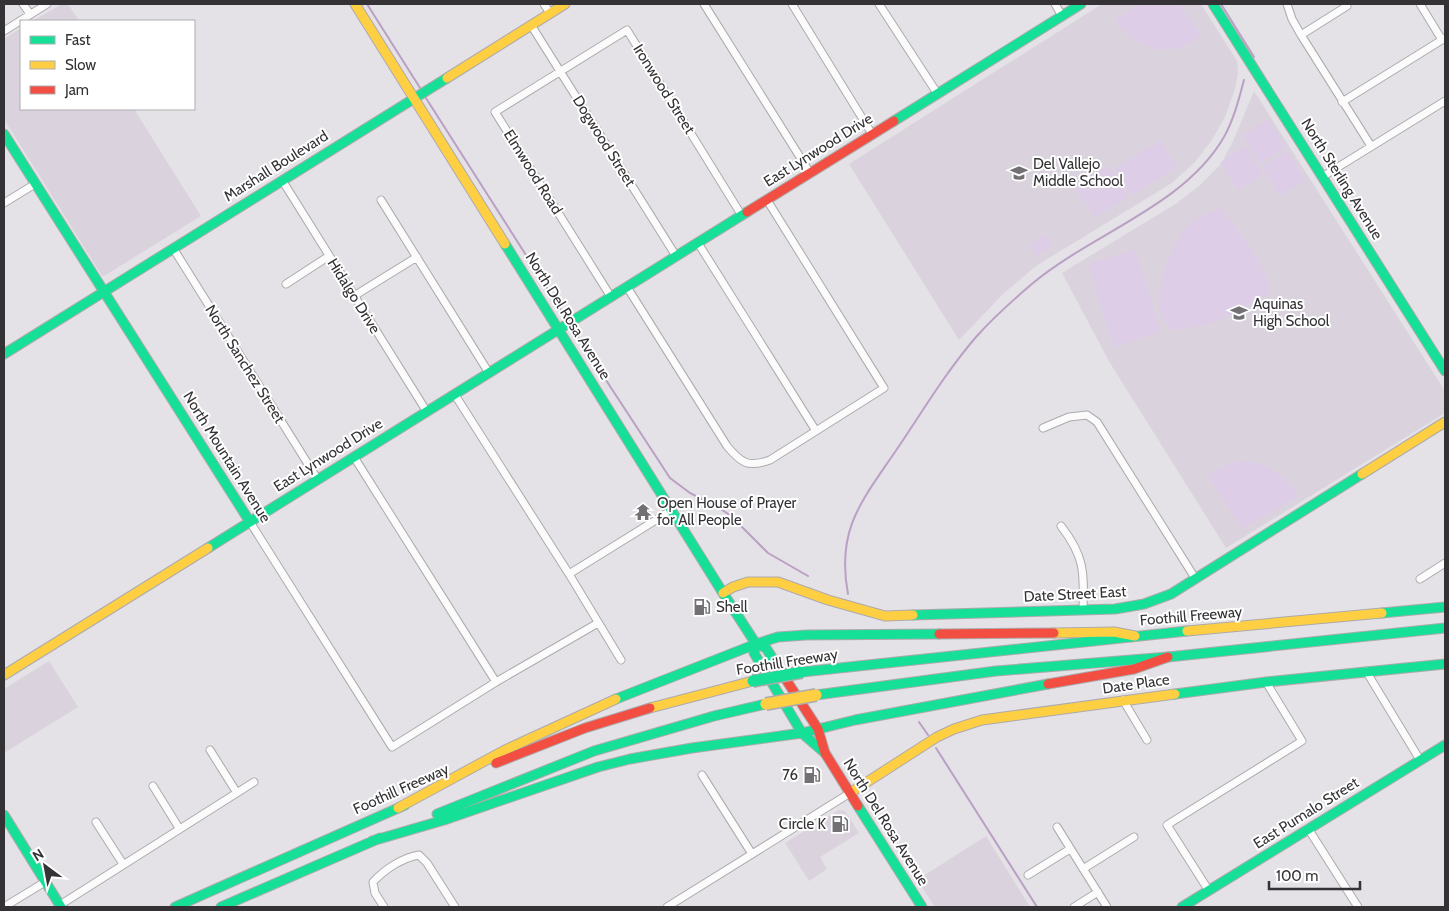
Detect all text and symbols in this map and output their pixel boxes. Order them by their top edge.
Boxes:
legend [20,20,195,110]
text: Fast [65,31,90,49]
street label: Ironwood Street [629,41,699,137]
text: Slow [65,56,96,74]
text: Jam [64,81,89,99]
street label: Dogwood Street [569,92,639,190]
street label: East Lynwood Drive [760,109,876,191]
street label: North Sterling Avenue [1297,115,1387,243]
street label: Elmwood Road [500,126,566,218]
street label: Marshall Boulevard [221,127,331,205]
place label: Del Vallejo Middle School [1033,155,1124,190]
school or university icon: Del Vallejo Middle School [1009,163,1029,183]
street label: North Del Rosa Avenue [522,249,615,383]
street label: Hidalgo Drive [324,255,384,337]
place label: Aquinas High School [1253,295,1330,330]
street label: North Sanchez Street [201,302,289,426]
school or university icon: Aquinas High School [1229,303,1249,323]
street label: North Mountain Avenue [179,388,275,526]
street label: East Lynwood Drive [270,414,386,496]
place label: Open House of Prayer for All People [657,494,797,529]
temple icon: Open House of Prayer for All People [633,502,653,522]
street label: Date Street East [1023,582,1127,606]
fuel station icon: Shell [692,597,712,617]
place label: Shell [716,598,748,616]
street label: Foothill Freeway [1139,603,1243,629]
street label: Foothill Freeway [735,645,840,679]
street label: Date Place [1101,670,1171,698]
street label: North Del Rosa Avenue [840,755,933,889]
street label: Foothill Freeway [350,760,452,818]
fuel station icon: 76 [802,765,822,785]
place label: 76 [782,766,798,784]
street label: East Pumalo Street [1250,773,1362,853]
fuel station icon: Circle K [830,814,850,834]
place label: Circle K [779,815,827,833]
north arrow [20,841,70,891]
text: N [29,845,47,865]
scale bar [1269,858,1360,890]
text: 100 m [1276,867,1318,885]

